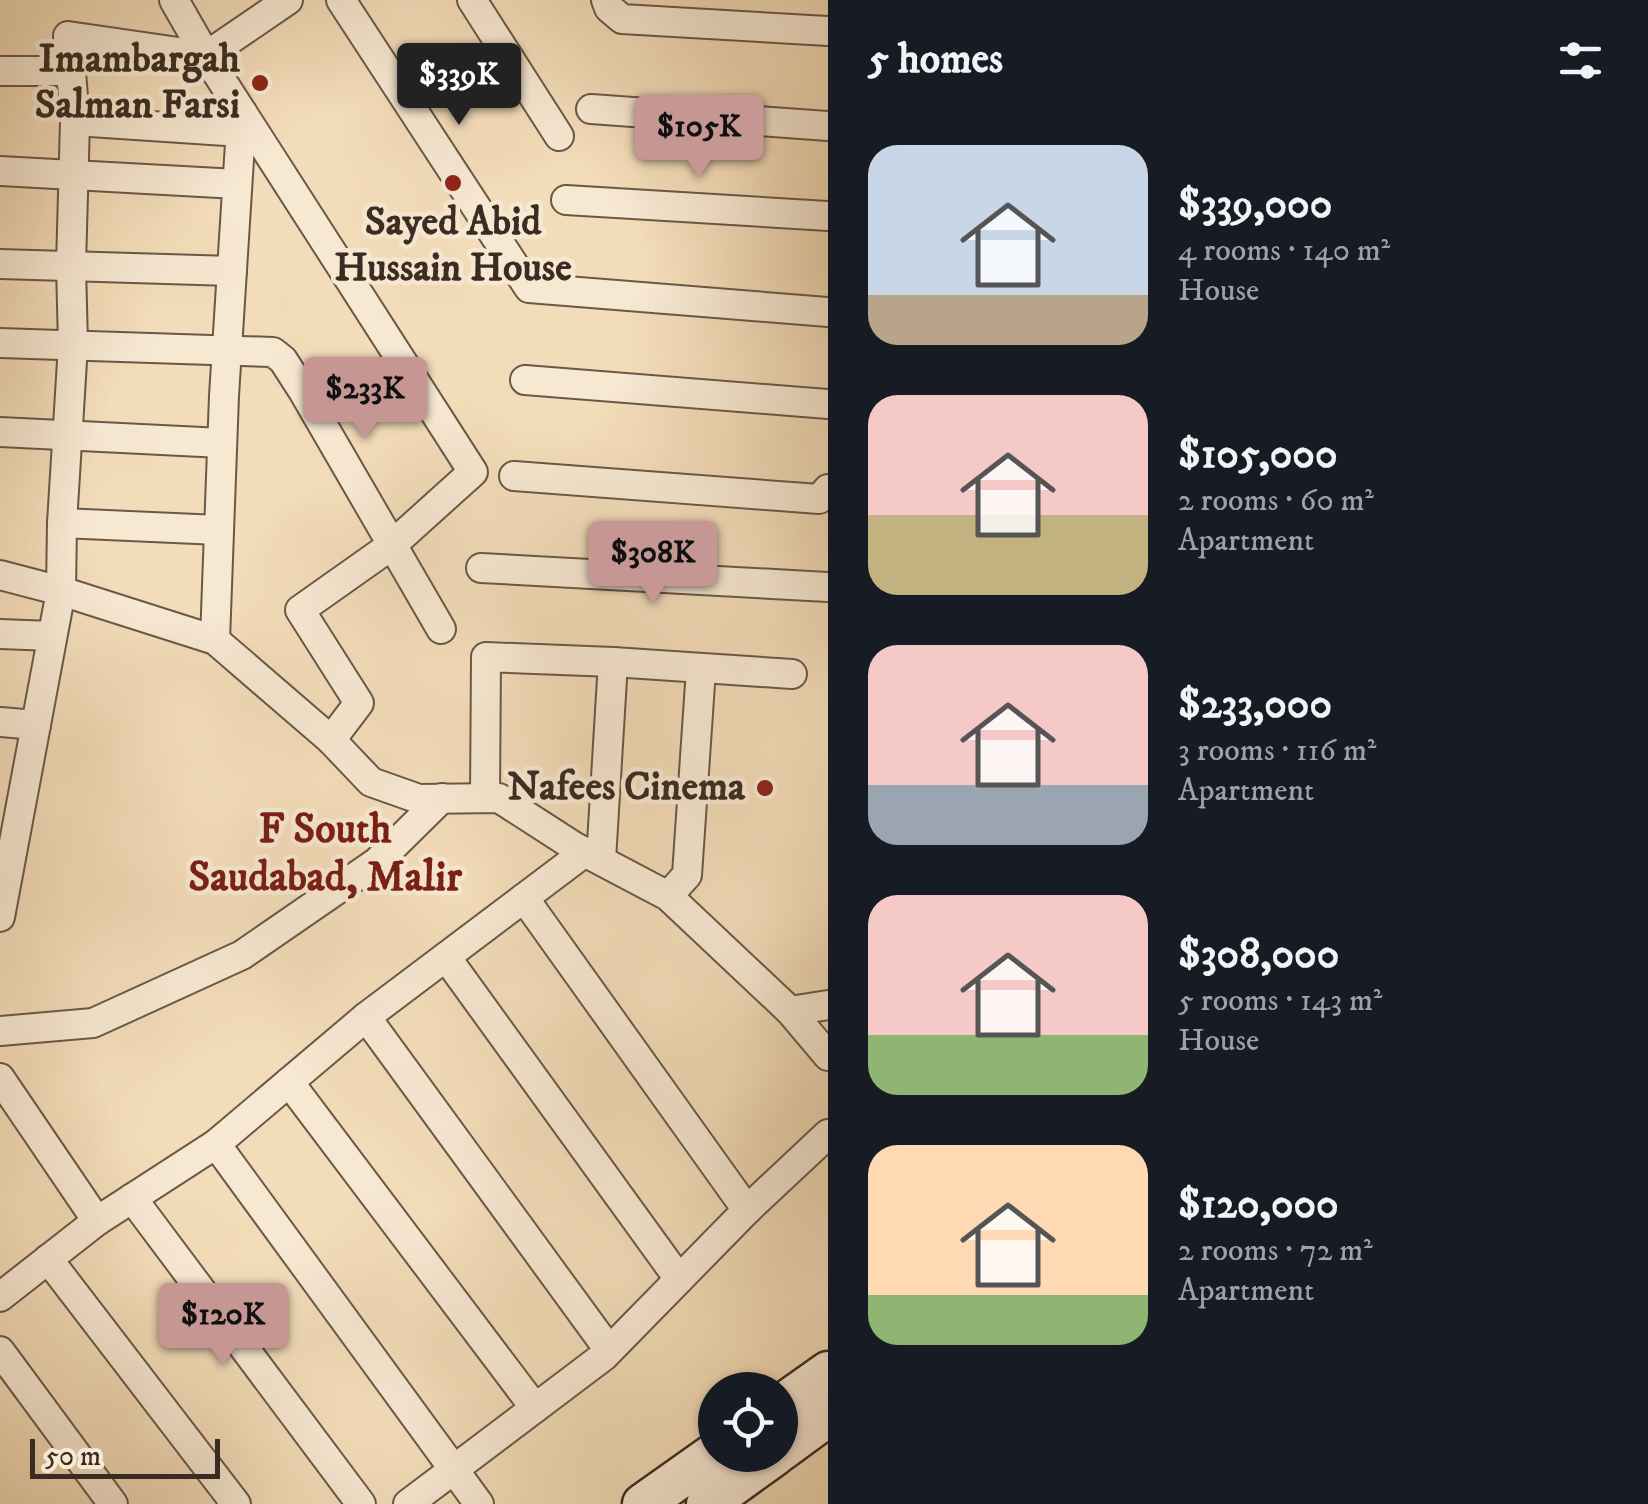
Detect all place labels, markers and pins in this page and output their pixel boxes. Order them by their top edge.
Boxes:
place label: Imambargah Salman Farsi [35,35,241,131]
pin: $339K [389,43,529,128]
marker: Imambargah Salman Farsi [249,72,271,94]
pin: $105K [629,95,769,180]
marker: Sayed Abid Hussain House [442,172,464,194]
place label: Sayed Abid Hussain House [334,198,572,294]
pin: $233K [295,357,435,442]
pin: $308K [583,521,723,606]
place label: Nafees Cinema [507,763,746,813]
marker: Nafees Cinema [754,777,776,799]
pin: $120K [153,1283,293,1368]

